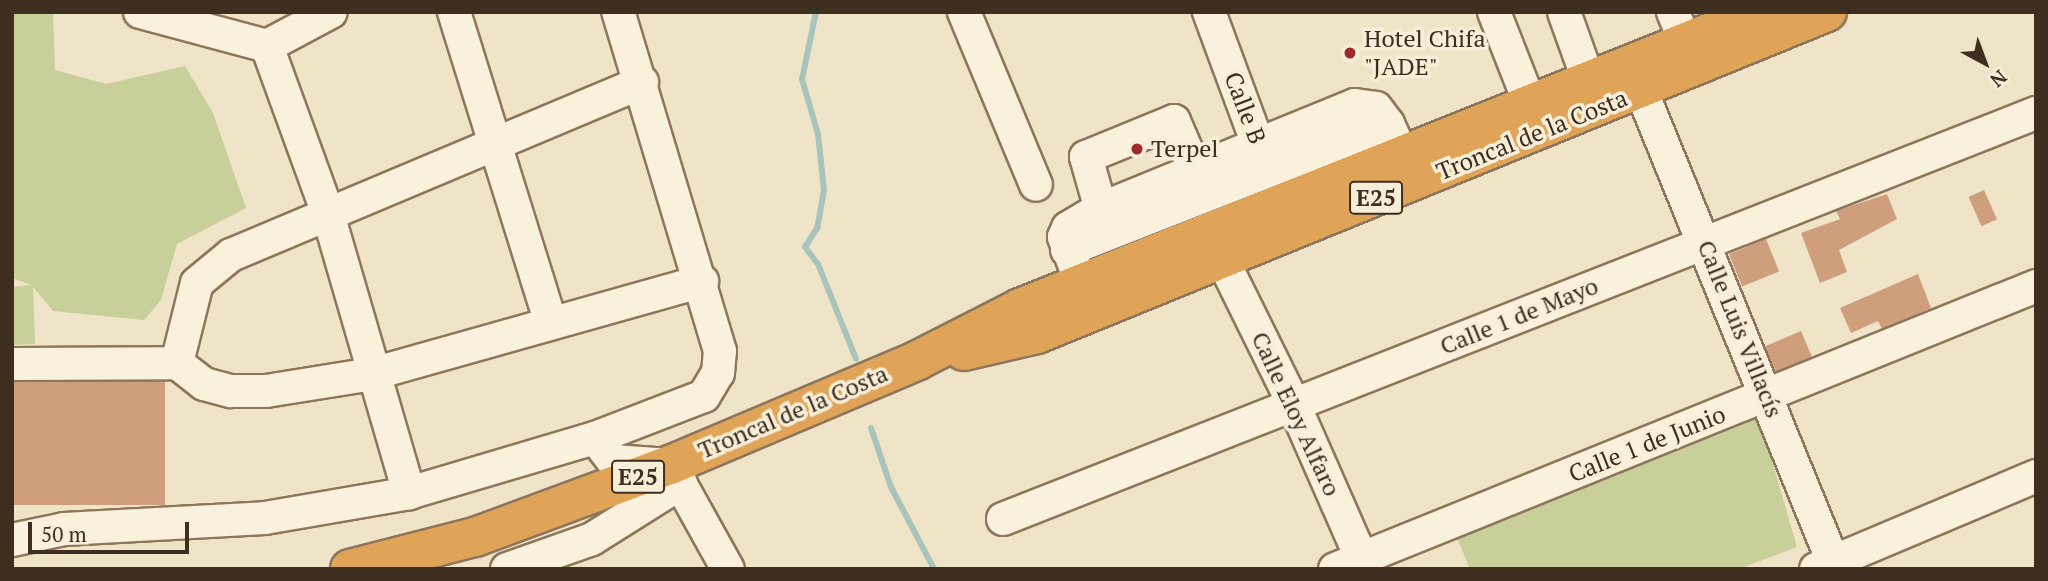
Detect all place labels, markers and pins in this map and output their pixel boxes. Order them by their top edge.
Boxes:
place label: Hotel Chifa "JADE" [1364,25,1486,81]
marker: Hotel Chifa "JADE" [1342,45,1358,61]
place label: Terpel [1151,135,1219,163]
marker: Terpel [1129,141,1145,157]

